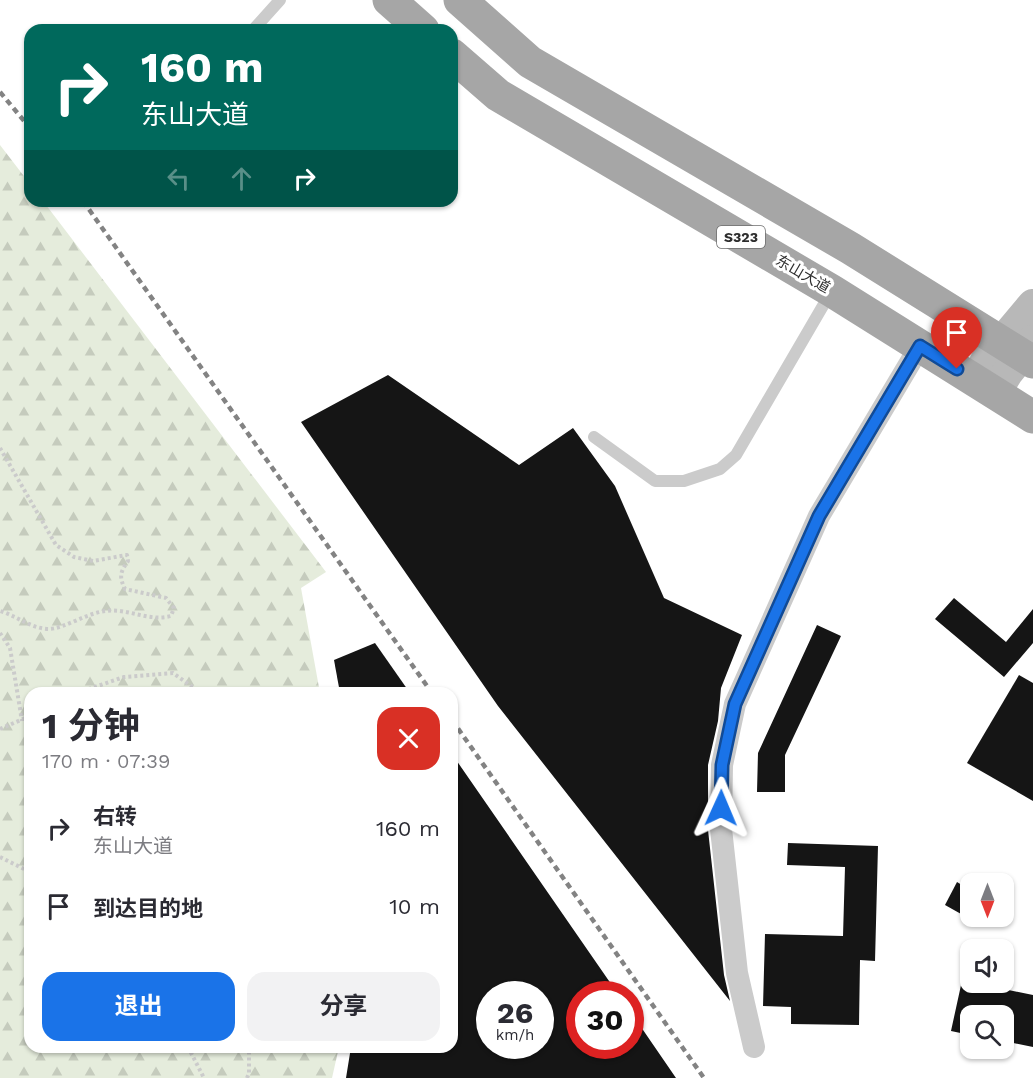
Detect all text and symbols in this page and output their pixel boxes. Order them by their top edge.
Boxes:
text: 160 m [141,43,264,92]
icon: right [42,48,120,126]
text: 东山大道 [141,99,249,131]
icon: left [162,162,195,195]
icon: ahead [225,162,258,195]
icon: right [288,162,321,195]
road number: S323 [717,226,765,248]
street label: 东山大道 [773,251,833,297]
pin [931,307,982,369]
icon: arrive [940,316,973,349]
text: 1 分钟 [42,705,140,747]
button: close [377,707,440,770]
text: 170 m · 07:39 [42,749,170,773]
position arrow [689,776,753,840]
text: 右转 [93,804,137,829]
icon: right [42,812,75,845]
text: 160 m [376,816,440,841]
text: 东山大道 [93,834,173,858]
north arrow [960,873,1014,927]
map controls [960,873,1014,1059]
icon: arrive [42,890,75,923]
text: 10 m [389,894,440,919]
text: 到达目的地 [93,896,203,921]
button: sound [960,939,1014,993]
button: 退出 [42,972,235,1041]
button: 分享 [247,972,440,1041]
speed limit sign: 30 [566,981,644,1059]
text: 26 [497,995,533,1030]
button: search [960,1005,1014,1059]
text: km/h [496,1026,534,1044]

